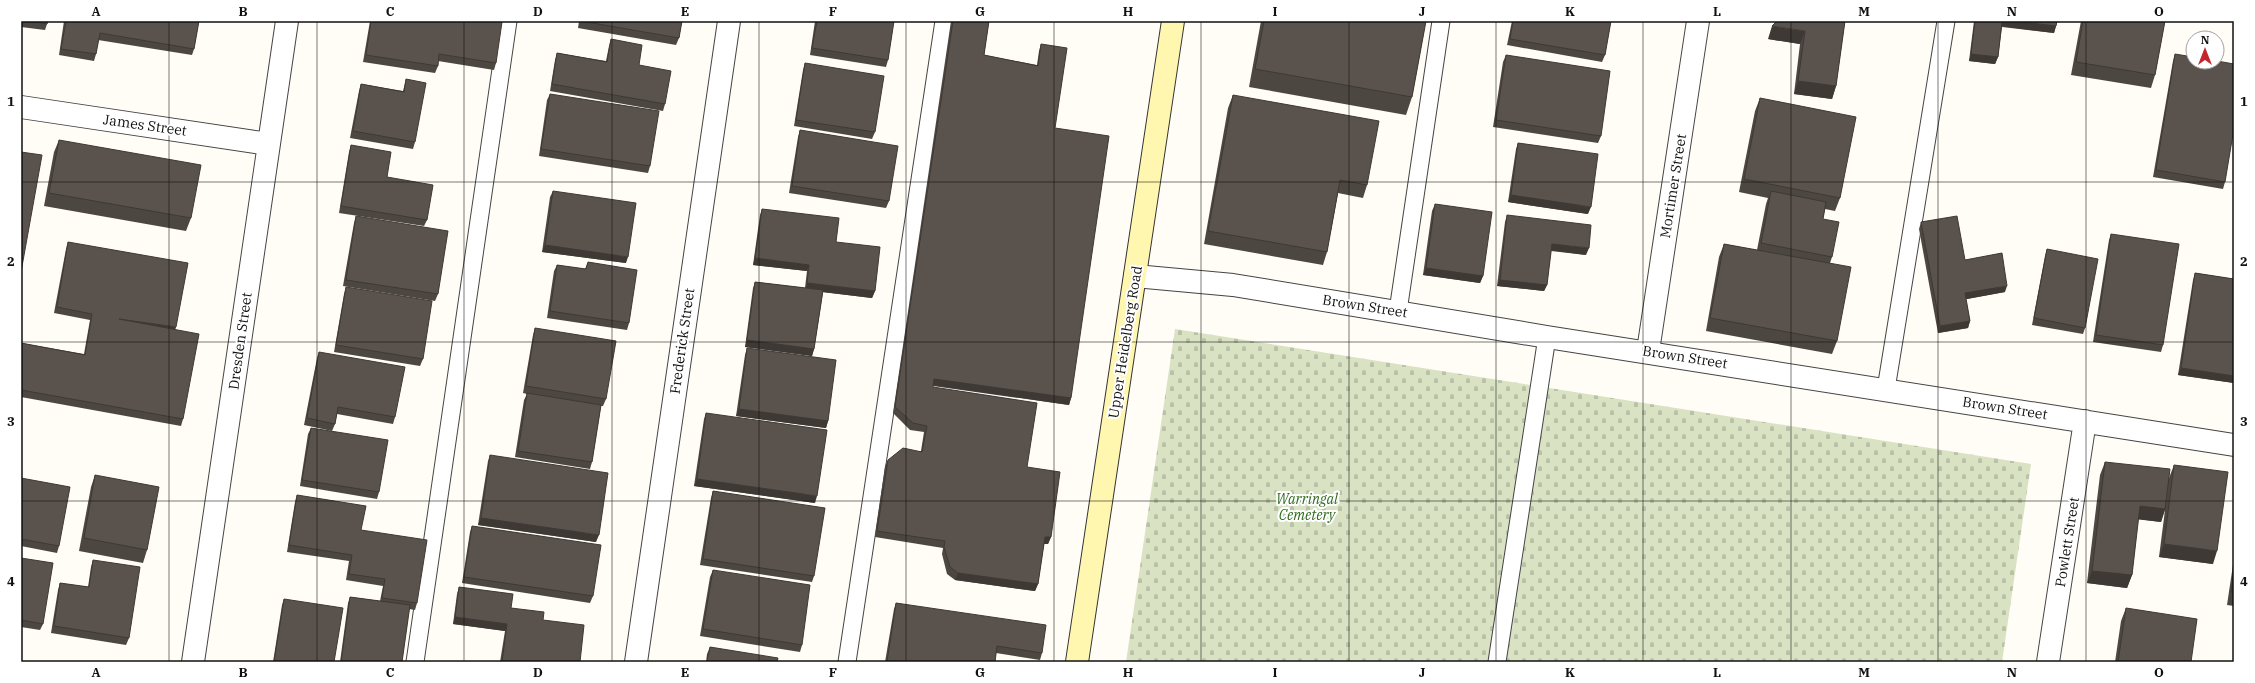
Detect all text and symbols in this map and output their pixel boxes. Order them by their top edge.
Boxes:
text: A [91,3,101,20]
text: B [238,3,248,20]
text: C [386,3,395,20]
text: D [533,3,543,20]
text: E [681,3,689,20]
text: F [829,3,837,20]
text: G [975,3,985,20]
text: H [1123,3,1134,20]
text: I [1273,3,1278,20]
text: J [1419,3,1426,20]
text: K [1565,3,1575,20]
text: L [1713,3,1721,20]
text: M [1858,3,1870,20]
text: N [2007,3,2017,20]
text: O [2154,3,2164,20]
north arrow [2185,30,2225,70]
text: N [2201,33,2210,47]
text: 1 [7,93,15,110]
text: 1 [2240,93,2248,110]
street label: James Street [102,110,188,140]
street label: Mortimer Street [1656,132,1690,239]
text: 2 [7,253,15,270]
text: 2 [2240,253,2248,270]
street label: Upper Heidelberg Road [1104,264,1146,420]
street label: Frederick Street [666,287,698,395]
street label: Brown Street [1321,290,1409,322]
street label: Dresden Street [224,291,256,391]
street label: Brown Street [1641,341,1729,373]
street label: Brown Street [1961,392,2049,424]
text: 3 [7,413,15,430]
text: 3 [2240,413,2248,430]
park label: Warringal Cemetery [1276,490,1339,524]
street label: Powlett Street [2051,496,2083,588]
text: 4 [7,573,15,590]
text: 4 [2240,573,2248,590]
text: A [91,664,101,681]
text: B [238,664,248,681]
text: C [386,664,395,681]
text: D [533,664,543,681]
text: E [681,664,689,681]
text: F [829,664,837,681]
text: G [975,664,985,681]
text: H [1123,664,1134,681]
text: I [1273,664,1278,681]
text: J [1419,664,1426,681]
text: K [1565,664,1575,681]
text: L [1713,664,1721,681]
text: M [1858,664,1870,681]
text: N [2007,664,2017,681]
text: O [2154,664,2164,681]

